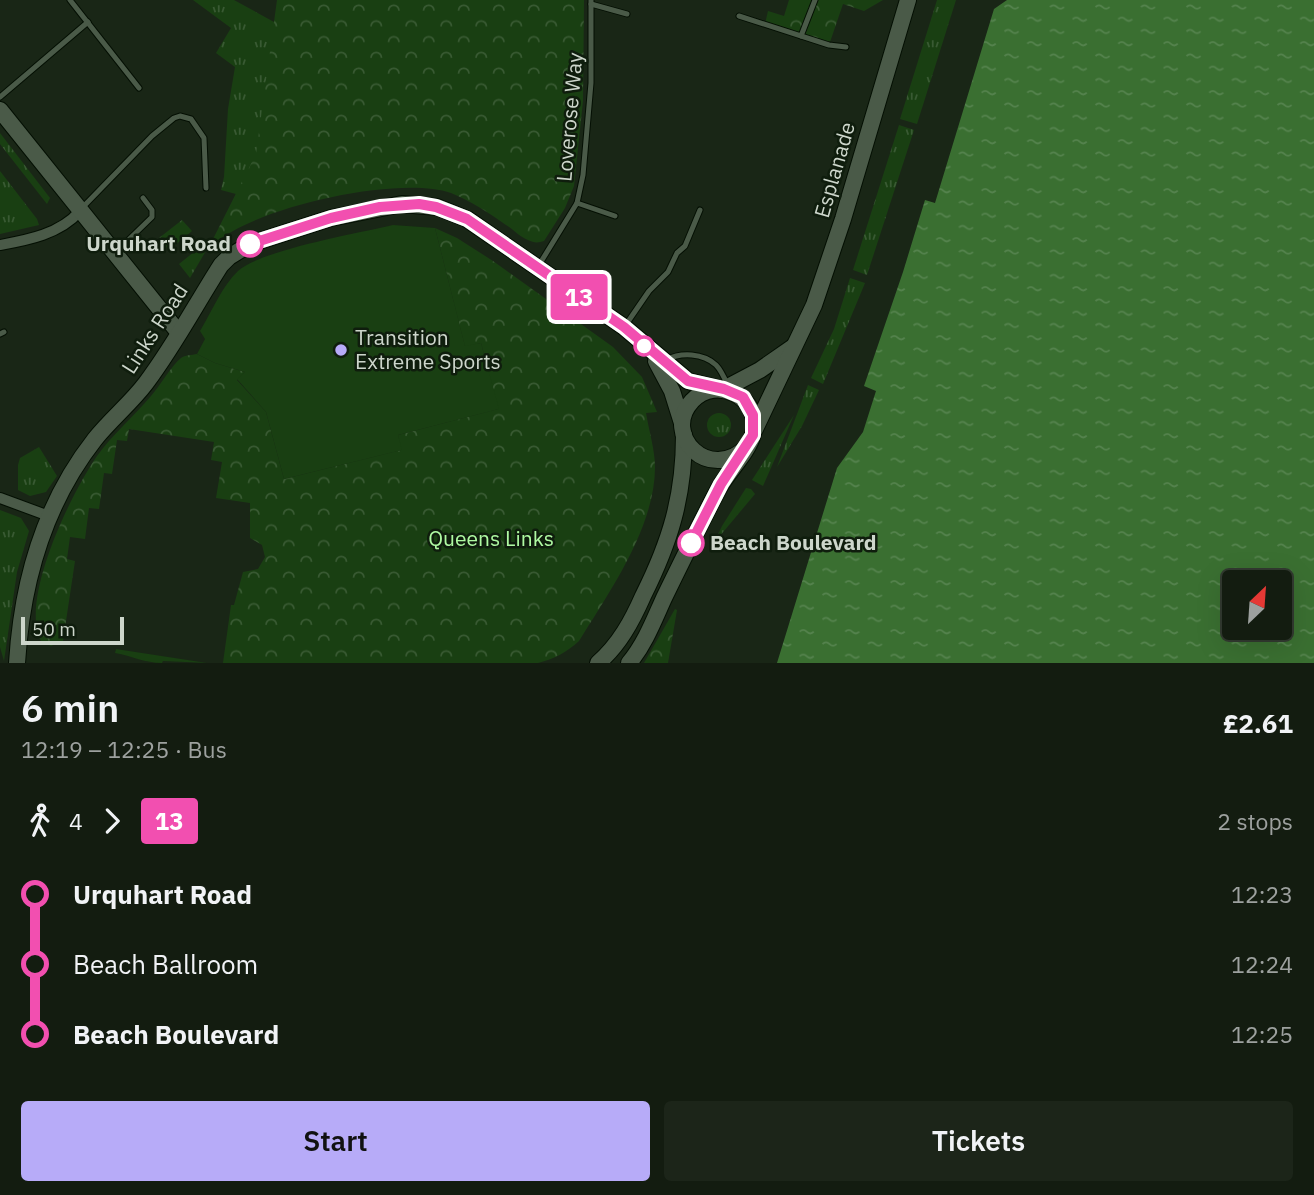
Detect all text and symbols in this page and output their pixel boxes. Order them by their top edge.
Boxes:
street label: Loverose Way [549,51,589,183]
street label: Esplanade [807,119,861,221]
place label: Urquhart Road [86,229,231,257]
marker: Urquhart Road [237,231,263,257]
line badge: 13 [548,274,610,320]
street label: Links Road [115,278,194,379]
text: 13 [565,281,593,313]
place label: Transition Extreme Sports [355,323,501,375]
unlabelled marker [634,336,654,356]
marker: Transition Extreme Sports [333,342,349,358]
park label: Queens Links [428,524,554,552]
place label: Beach Boulevard [710,528,877,556]
marker: Beach Boulevard [678,530,704,556]
north arrow [1222,570,1292,640]
map controls [1222,570,1292,640]
scale bar [21,614,124,646]
text: 50 m [32,617,76,641]
text: 6 min [21,683,119,732]
text: £2.61 [1223,706,1293,740]
text: 12:19 – 12:25 · Bus [21,734,227,764]
icon: walk [21,802,59,840]
icon: forward [93,802,131,840]
text: 13 [155,805,184,837]
text: 4 [69,806,83,836]
text: 2 stops [1217,806,1293,836]
text: Urquhart Road [73,877,252,911]
text: 12:23 [1231,879,1293,909]
text: Beach Ballroom [73,947,258,981]
text: 12:24 [1231,949,1293,979]
text: Beach Boulevard [73,1017,279,1051]
text: 12:25 [1231,1019,1293,1049]
button: Start [21,1101,650,1181]
button: Tickets [664,1101,1293,1181]

